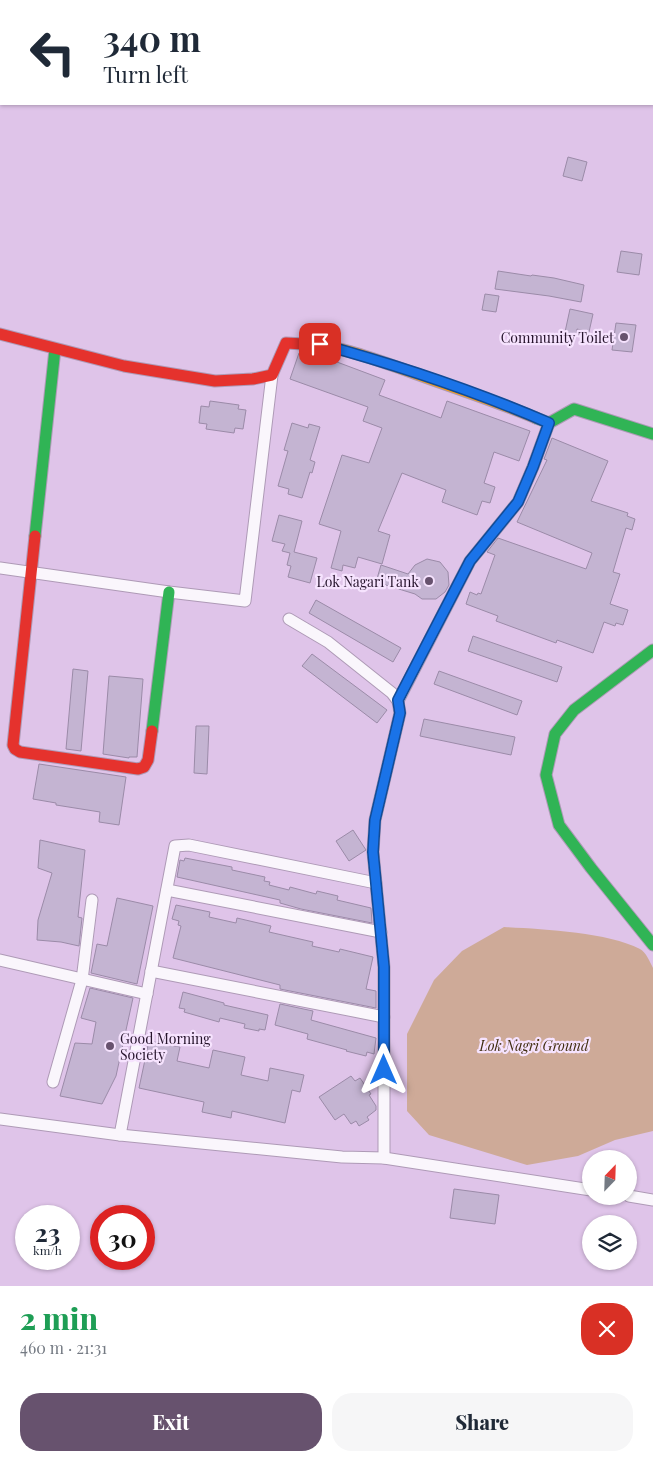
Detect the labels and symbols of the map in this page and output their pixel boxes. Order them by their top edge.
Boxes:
pin [299,323,341,365]
place label: Community Toilet [501,328,615,347]
marker: Community Toilet [618,331,630,343]
place label: Lok Nagari Tank [316,572,419,591]
marker: Lok Nagari Tank [423,575,435,587]
place label: Good Morning Society [120,1029,211,1064]
park label: Lok Nagri Ground [478,1036,589,1055]
marker: Good Morning Society [104,1040,116,1052]
position arrow [357,1043,409,1095]
north arrow [582,1150,638,1205]
speed limit sign: 30 [90,1205,155,1270]

